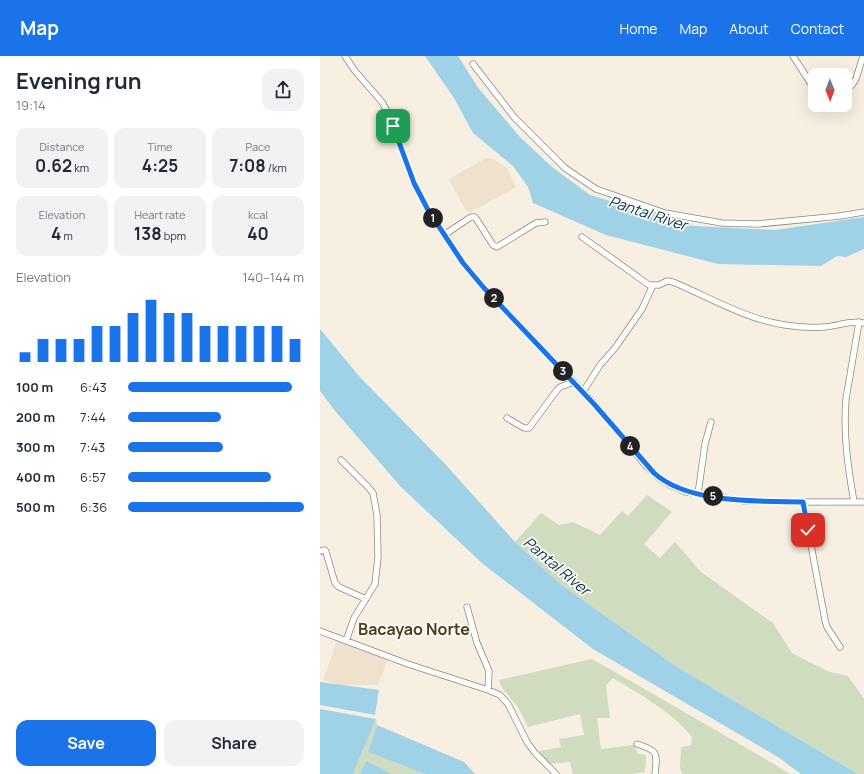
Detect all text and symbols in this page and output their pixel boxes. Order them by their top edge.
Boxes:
text: Map [20,15,59,41]
text: Home [620,19,657,38]
text: Map [679,19,707,38]
text: About [729,19,769,38]
text: Contact [791,19,844,38]
text: Evening run [16,66,141,96]
north arrow [808,68,852,112]
map controls [808,68,852,112]
button: share [262,69,304,111]
text: 19:14 [16,96,46,114]
pin [376,109,410,143]
icon: arrive [382,115,404,137]
text: Distance [39,139,85,154]
text: Time [148,139,172,154]
text: Pace [246,139,270,154]
text: 0.62 [35,154,72,177]
text: 4:25 [142,154,178,177]
text: 7:08 [229,154,266,177]
text: km [72,160,89,175]
text: /km [266,160,287,175]
water label: Pantal River [606,190,692,236]
text: Elevation [39,207,85,222]
text: Heart rate [134,207,186,222]
text: kcal [248,207,268,222]
pin: 1 [423,208,443,228]
text: 1 [431,210,435,225]
text: 4 [51,222,61,245]
text: 138 [134,222,162,245]
text: 40 [247,222,269,245]
text: m [61,228,73,243]
text: bpm [162,228,186,243]
text: Elevation [16,268,71,286]
text: 140–144 m [242,268,304,286]
pin: 2 [484,288,504,308]
text: 2 [491,290,497,305]
pin: 3 [553,361,573,381]
text: 3 [560,363,566,378]
text: 100 m [16,378,53,396]
text: 6:43 [80,378,107,396]
text: 200 m [16,408,55,426]
text: 7:44 [80,408,106,426]
pin: 4 [620,436,640,456]
text: 300 m [16,438,55,456]
text: 7:43 [80,438,105,456]
text: 4 [627,438,633,453]
text: 400 m [16,468,55,486]
text: 6:57 [80,468,106,486]
pin: 5 [703,486,723,506]
text: 5 [710,488,716,503]
text: 500 m [16,498,55,516]
text: 6:36 [80,498,107,516]
pin [791,513,825,547]
icon: check [797,519,819,541]
water label: Pantal River [519,532,597,602]
district label: Bacayao Norte [358,618,470,640]
button: Save [16,720,156,766]
button: Share [164,720,304,766]

